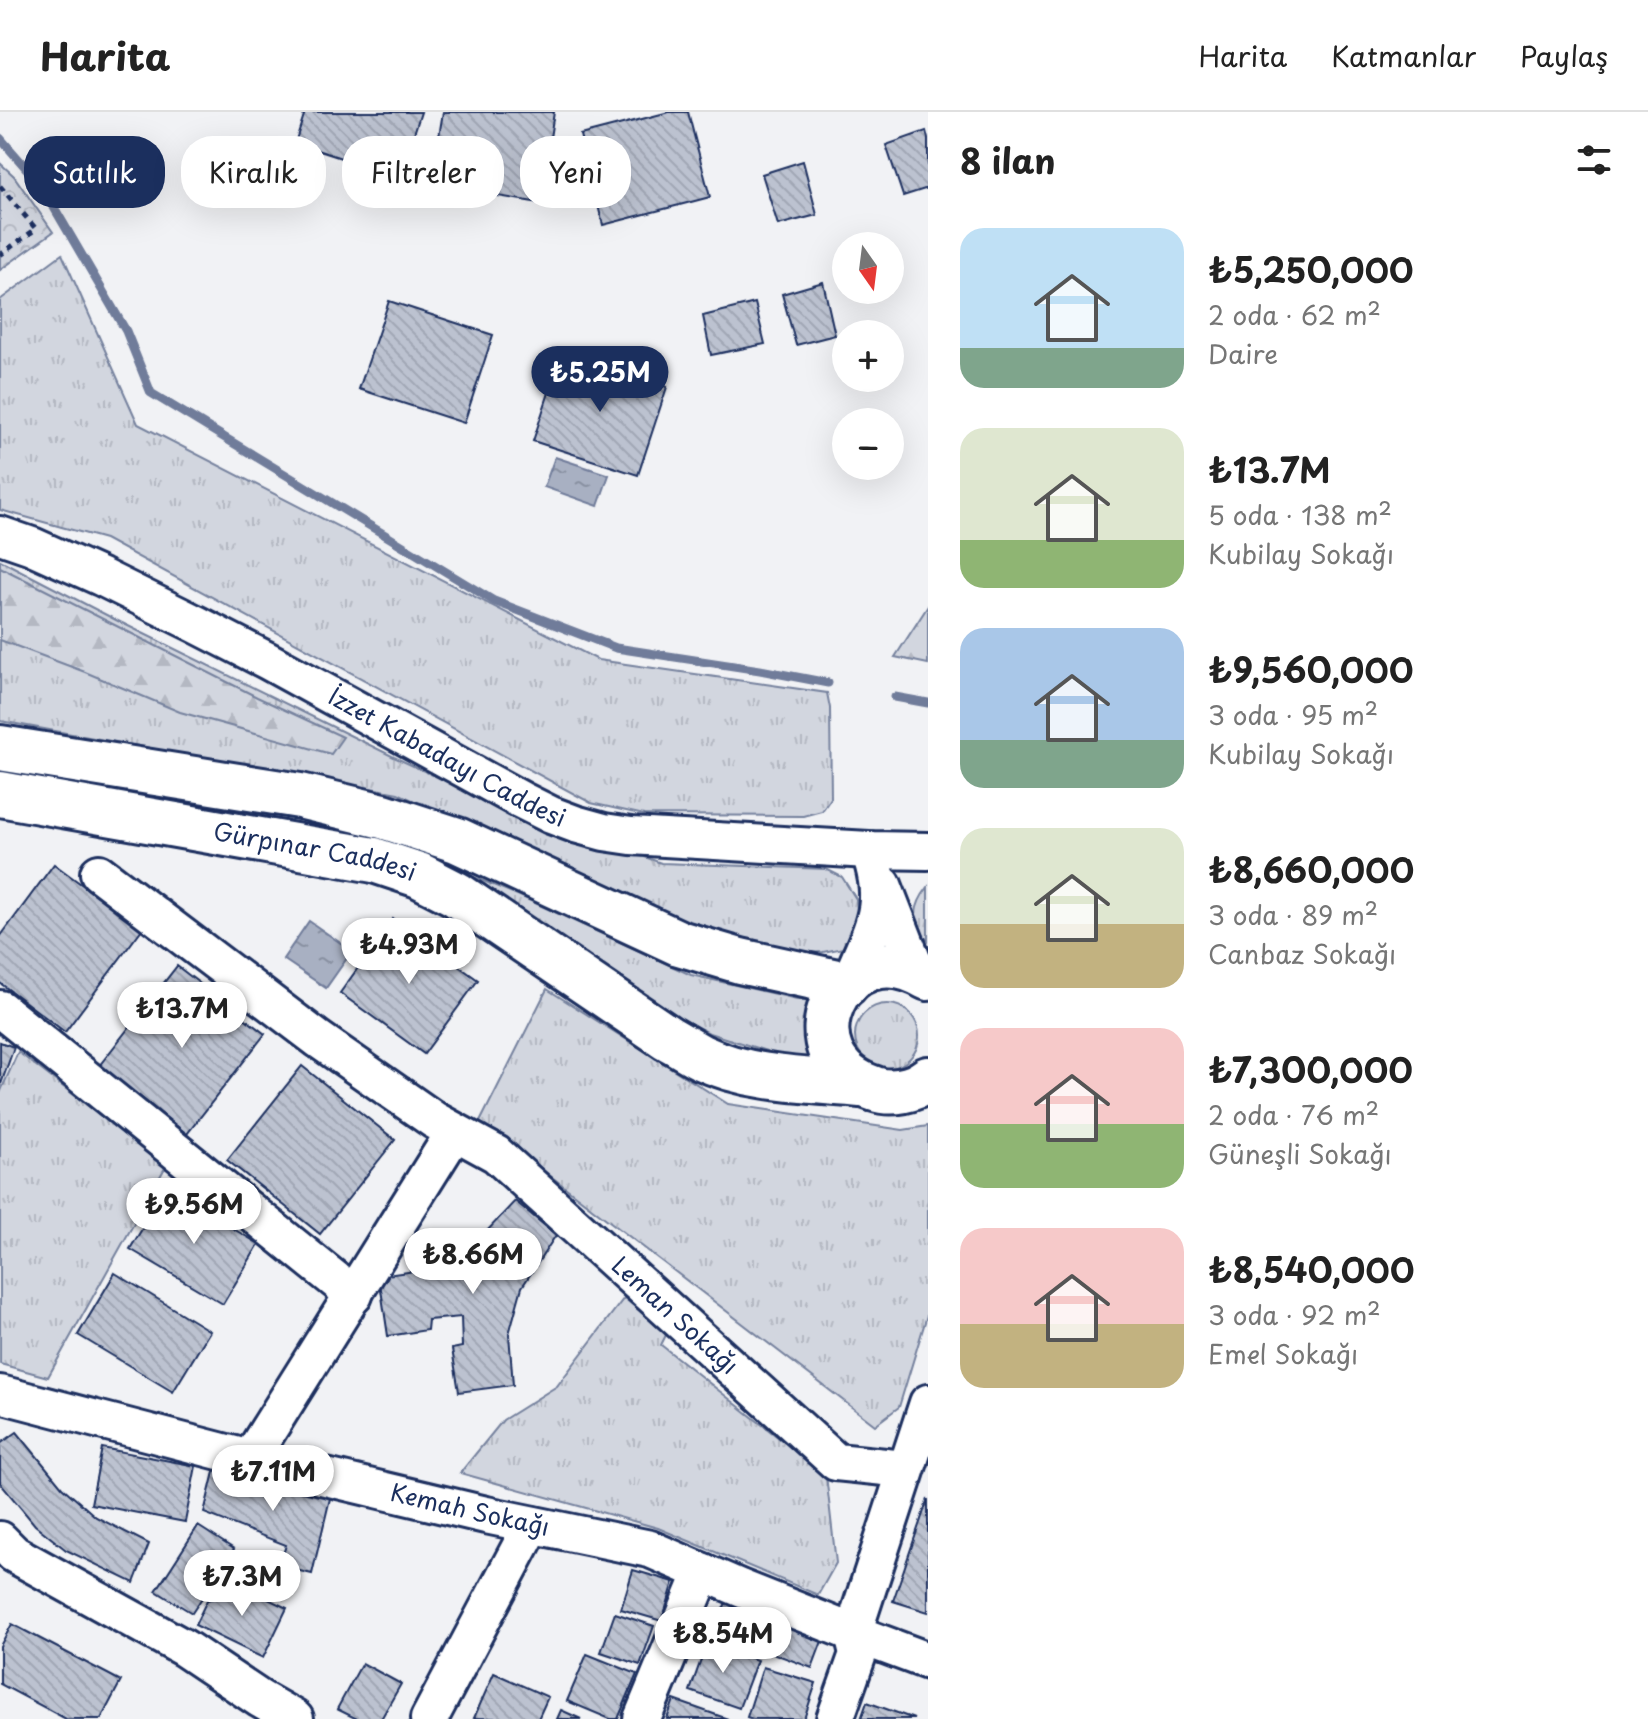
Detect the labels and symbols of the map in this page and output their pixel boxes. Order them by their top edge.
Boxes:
north arrow [832,232,904,304]
pin: ₺5.25M [535,346,665,414]
street label: İzzet Kabadayı Caddesi [322,678,571,835]
street label: Gürpınar Caddesi [211,812,421,889]
pin: ₺4.93M [344,918,474,986]
pin: ₺13.7M [117,982,247,1050]
pin: ₺9.56M [129,1178,259,1246]
pin: ₺8.66M [408,1228,538,1296]
street label: Leman Sokağı [604,1247,748,1382]
pin: ₺7.11M [208,1445,338,1513]
street label: Kemah Sokağı [387,1473,553,1544]
pin: ₺7.3M [186,1550,298,1618]
pin: ₺8.54M [658,1607,788,1675]

